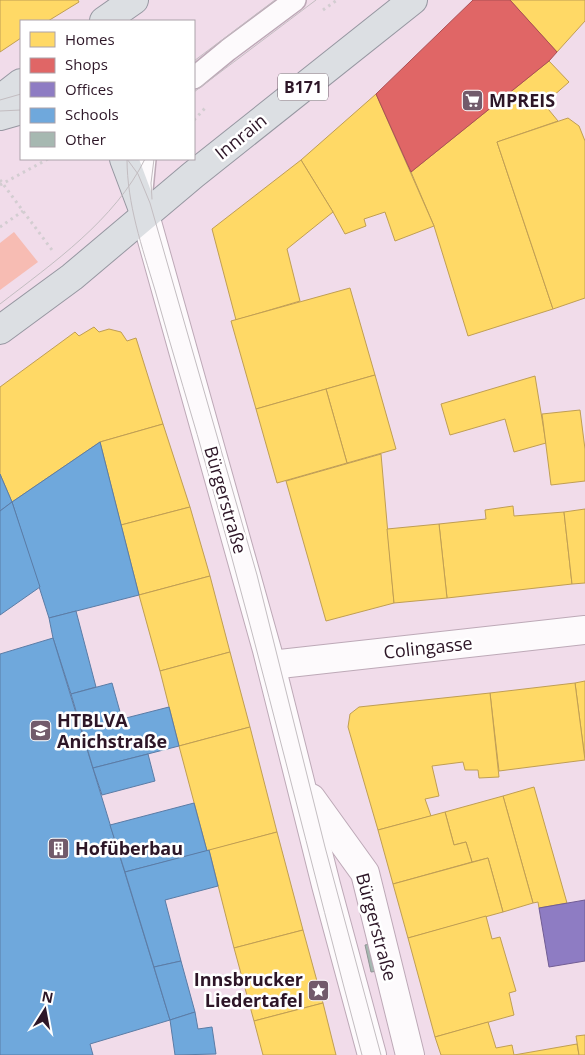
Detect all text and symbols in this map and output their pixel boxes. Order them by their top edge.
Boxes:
legend [20,20,195,160]
text: Homes [65,29,115,49]
text: Shops [65,54,108,74]
road number: B171 [278,74,328,100]
text: Offices [65,79,113,99]
place label: MPREIS [489,88,555,112]
supermarket icon: MPREIS [461,89,485,113]
text: Schools [65,104,119,124]
street label: Innrain [209,108,271,164]
text: Other [65,129,106,149]
street label: Bürgerstraße [199,443,253,556]
street label: Colingasse [382,630,474,664]
place label: HTBLVA Anichstraße [57,708,167,753]
school or university icon: HTBLVA Anichstraße [29,719,53,743]
place label: Hofüberbau [75,836,183,860]
building icon: Hofüberbau [47,837,71,861]
street label: Bürgerstraße [351,870,403,983]
place label: Innsbrucker Liedertafel [194,967,303,1012]
place icon: Innsbrucker Liedertafel [307,978,331,1002]
north arrow [20,985,70,1035]
text: N [40,986,55,1007]

